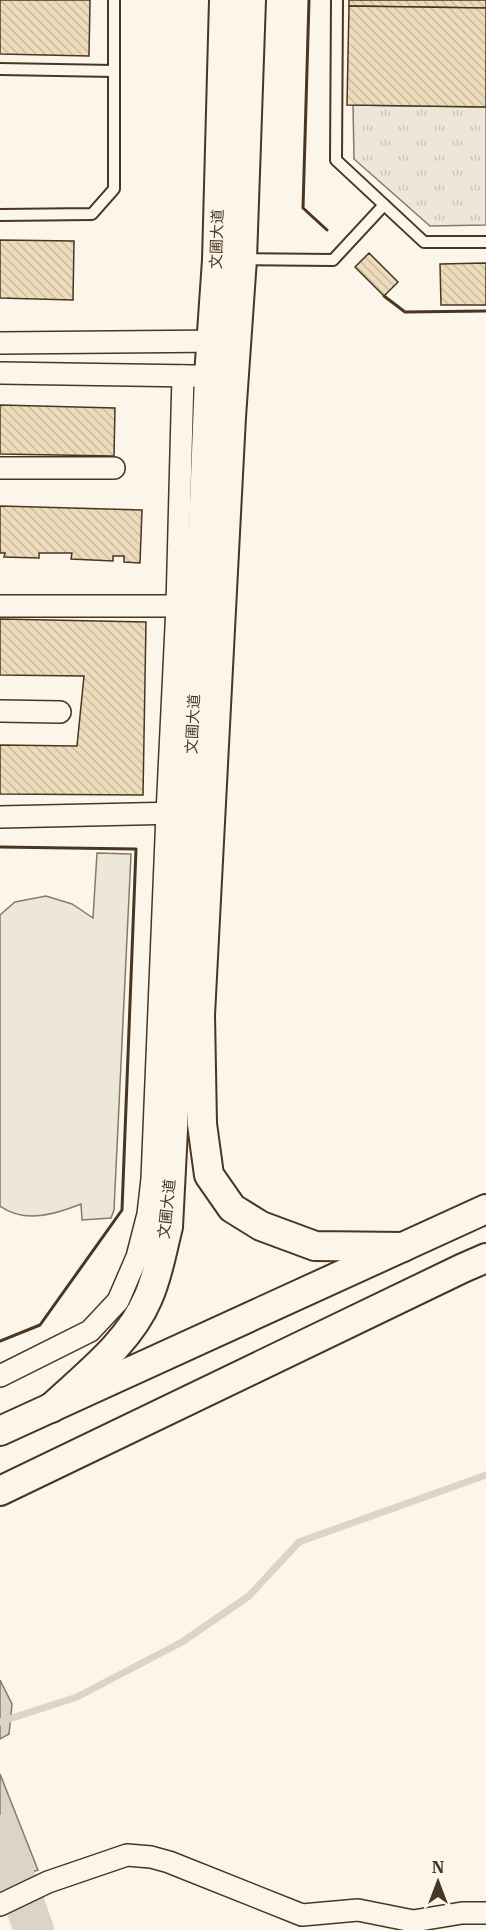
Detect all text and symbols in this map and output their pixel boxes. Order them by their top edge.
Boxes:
street label: 文圃大道 [206,209,227,269]
street label: 文圃大道 [181,694,204,754]
street label: 文圃大道 [154,1178,179,1240]
north arrow [408,1852,468,1912]
text: N [432,1857,444,1877]

